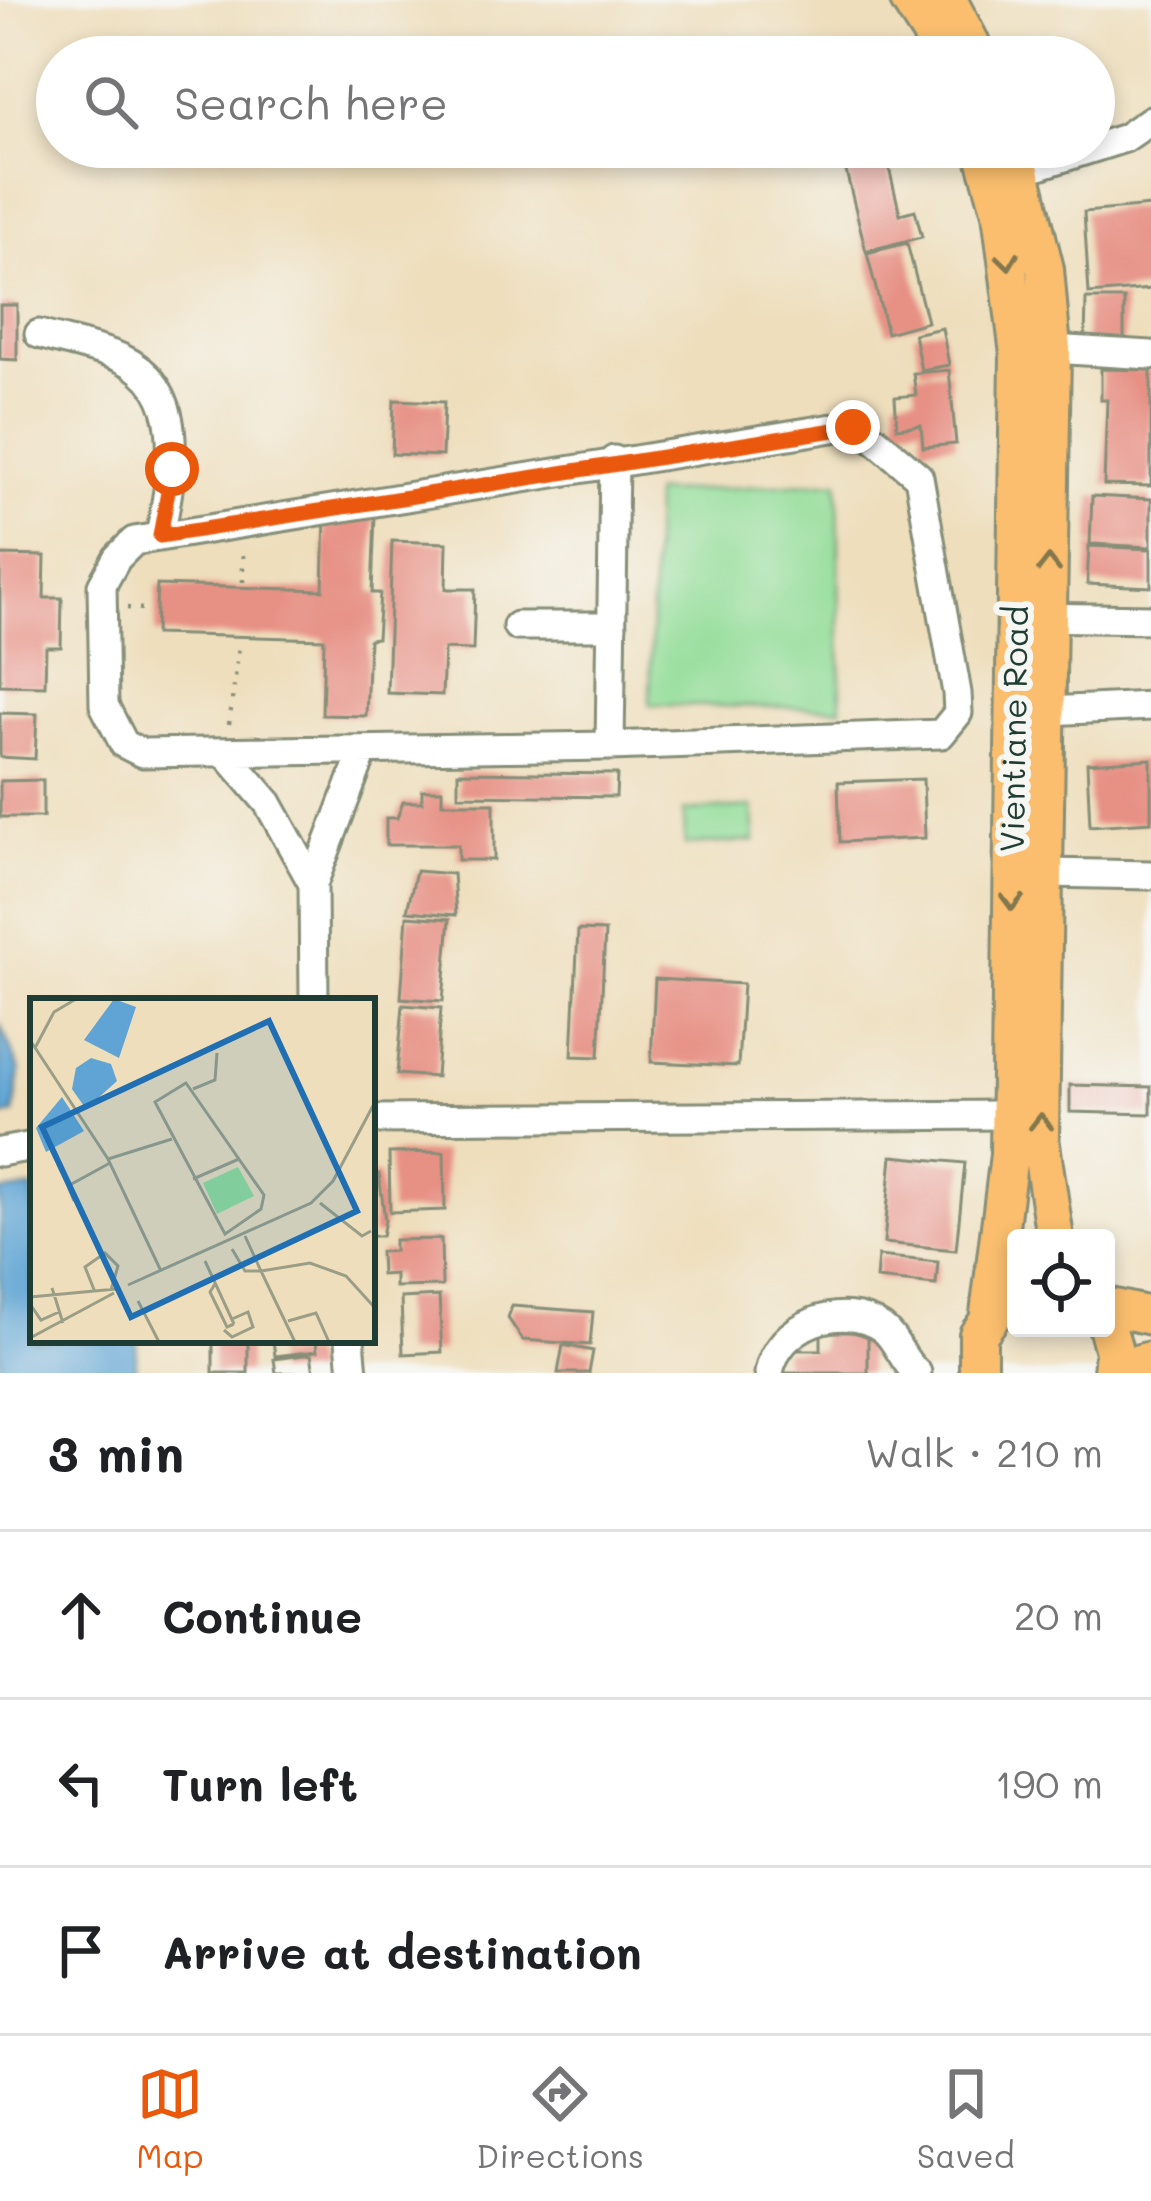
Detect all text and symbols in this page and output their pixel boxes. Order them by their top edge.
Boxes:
search box [36,36,1115,168]
icon: search [78,69,144,135]
text: Search here [174,73,448,131]
one-way arrow [994,251,1020,271]
route end [826,400,880,454]
route start [145,442,199,496]
one-way arrow [1036,554,1062,572]
street label: Vientiane Road [989,605,1036,853]
one-way arrow [999,893,1025,912]
inset map [30,998,375,1343]
one-way arrow [1028,1112,1054,1130]
map controls [1007,1229,1115,1337]
button: locate [1007,1229,1115,1337]
text: 3 min [48,1418,184,1485]
text: Walk · 210 m [865,1426,1103,1477]
icon: ahead [48,1582,114,1648]
text: Continue [162,1586,362,1644]
text: 20 m [1014,1589,1103,1640]
icon: left [48,1750,114,1816]
text: Turn left [162,1754,358,1812]
text: 190 m [995,1757,1103,1808]
icon: arrive [48,1918,114,1984]
text: Arrive at destination [162,1922,642,1980]
tab: Map [136,2061,204,2176]
tab: Directions [476,2061,644,2176]
tab: Saved [917,2061,1015,2176]

